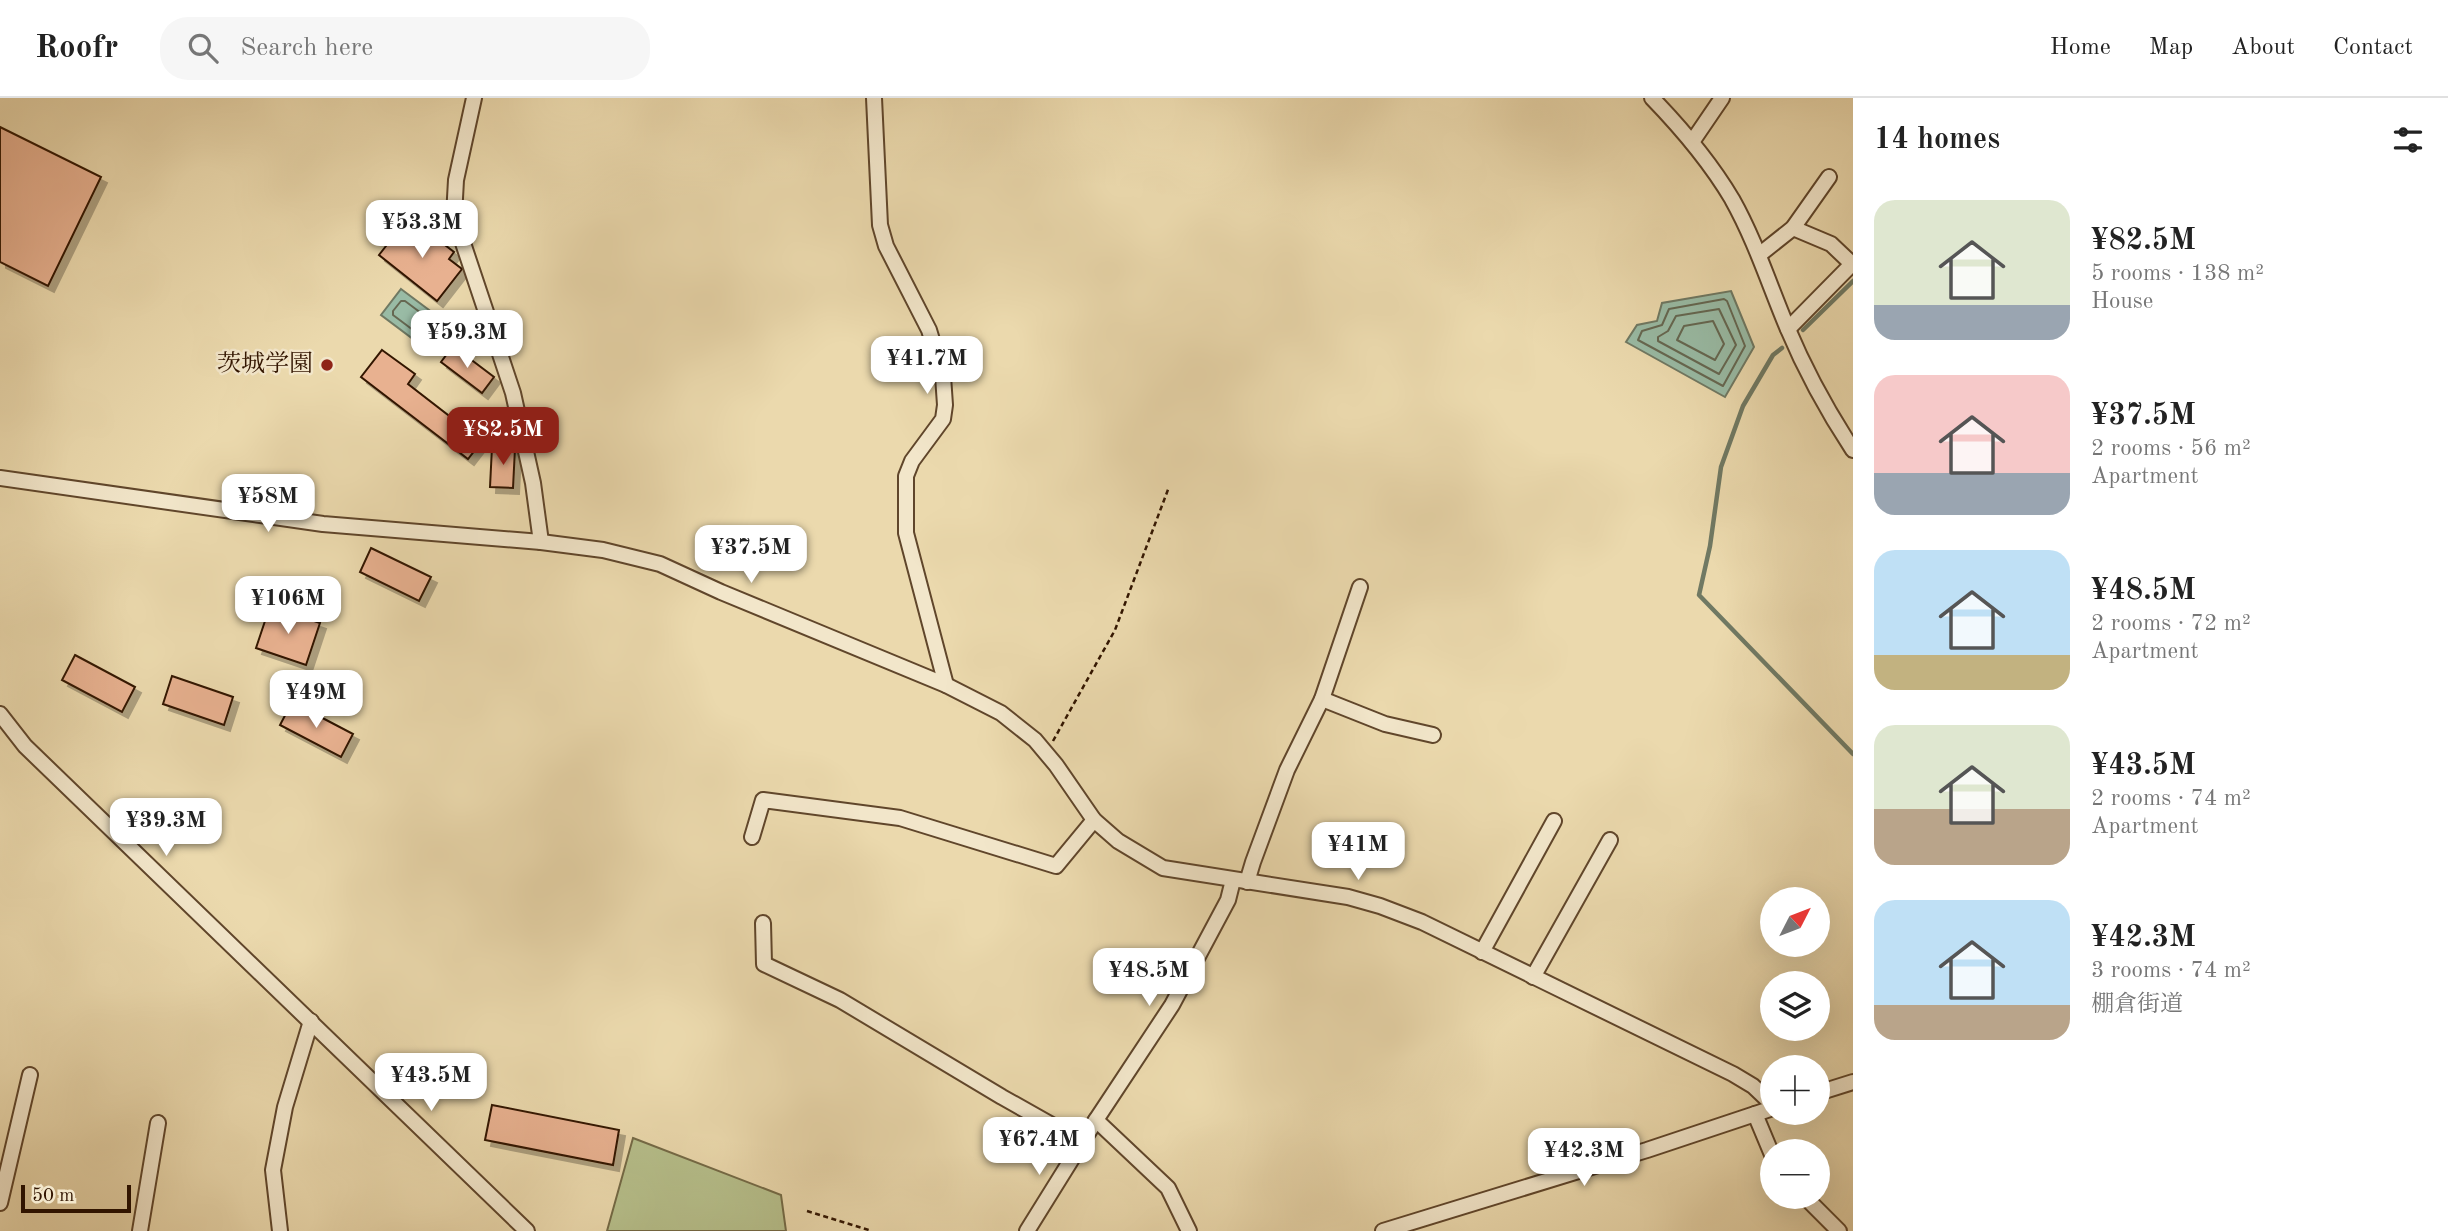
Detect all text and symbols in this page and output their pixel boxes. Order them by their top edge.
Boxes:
search box [160,17,650,80]
icon: search [184,29,222,67]
text: Roofr [35,32,118,65]
text: Search here [240,35,373,61]
text: Home [2050,36,2111,60]
text: Map [2149,36,2193,60]
text: About [2231,36,2295,60]
text: Contact [2333,36,2413,60]
icon: filters [2389,121,2427,159]
text: 14 homes [1874,125,2000,155]
pin: ¥53.3M [365,200,479,260]
text: ¥53.3M [382,211,462,234]
text: ¥82.5M [2091,226,2196,256]
icon: home [1930,228,2014,312]
text: 5 rooms · 138 m² [2091,262,2264,285]
text: House [2091,290,2153,313]
pin: ¥59.3M [410,310,524,370]
text: ¥59.3M [427,321,507,344]
pin: ¥41.7M [870,336,984,396]
text: ¥41.7M [887,347,967,370]
place label: 茨城学園 [217,350,313,377]
marker: 茨城学園 [319,357,335,373]
text: ¥37.5M [2091,401,2196,431]
icon: home [1930,403,2014,487]
pin: ¥82.5M [446,408,560,467]
text: ¥82.5M [463,418,543,441]
text: 2 rooms · 56 m² [2091,437,2251,460]
text: Apartment [2091,465,2199,488]
pin: ¥58M [227,474,309,534]
text: ¥58M [238,485,298,508]
pin: ¥37.5M [694,526,808,585]
text: ¥37.5M [711,536,791,559]
pin: ¥106M [239,576,337,636]
text: ¥48.5M [2091,576,2196,606]
icon: home [1930,578,2014,662]
text: ¥106M [251,587,325,610]
text: 2 rooms · 72 m² [2091,612,2251,635]
text: Apartment [2091,640,2199,663]
pin: ¥49M [275,670,357,730]
text: ¥49M [286,681,346,704]
text: ¥43.5M [2091,751,2196,781]
icon: home [1930,753,2014,837]
text: 2 rooms · 74 m² [2091,787,2251,810]
pin: ¥39.3M [109,798,223,858]
text: ¥39.3M [126,809,206,832]
text: Apartment [2091,815,2199,838]
pin: ¥41M [1317,822,1399,882]
text: ¥41M [1328,833,1388,856]
north arrow [1760,887,1830,957]
map controls [1760,887,1830,1209]
text: ¥42.3M [2091,923,2196,953]
icon: home [1930,928,2014,1012]
pin: ¥48.5M [1092,948,1206,1008]
text: ¥48.5M [1109,959,1189,982]
text: 3 rooms · 74 m² [2091,959,2251,982]
button: layers [1760,971,1830,1041]
text: 棚倉街道 [2091,993,2183,1016]
pin: ¥43.5M [374,1054,488,1113]
button: + [1760,1055,1830,1125]
text: ¥43.5M [391,1064,471,1087]
pin: ¥67.4M [982,1118,1096,1177]
text: ¥67.4M [999,1128,1079,1151]
pin: ¥42.3M [1527,1128,1641,1188]
text: ¥42.3M [1544,1139,1624,1162]
button: − [1760,1139,1830,1209]
scale bar [21,1182,131,1214]
text: 50 m [32,1187,74,1206]

